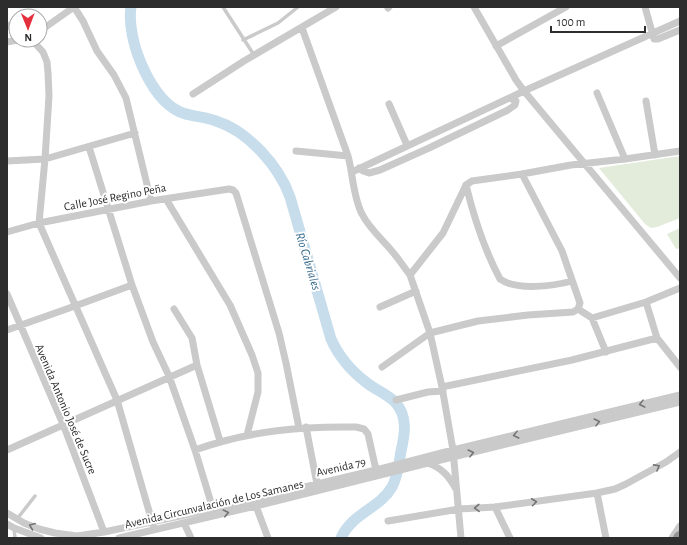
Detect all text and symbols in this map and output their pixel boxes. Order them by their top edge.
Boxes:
north arrow [8,8,48,48]
scale bar [551,8,645,34]
text: 100 m [557,16,585,28]
text: N [24,32,32,43]
street label: Calle José Regino Peña [63,181,168,213]
water label: Río Cabriales [293,231,323,292]
street label: Avenida Antonio José de Sucre [33,342,99,476]
one-way arrow [639,399,646,408]
one-way arrow [594,418,601,427]
one-way arrow [513,430,519,438]
one-way arrow [468,449,474,457]
street label: Avenida 79 [315,455,367,479]
one-way arrow [653,464,660,471]
street label: Avenida Circunvalación de Los Samanes [124,478,304,530]
one-way arrow [531,498,537,507]
one-way arrow [474,503,480,512]
one-way arrow [222,510,229,518]
one-way arrow [28,523,36,531]

